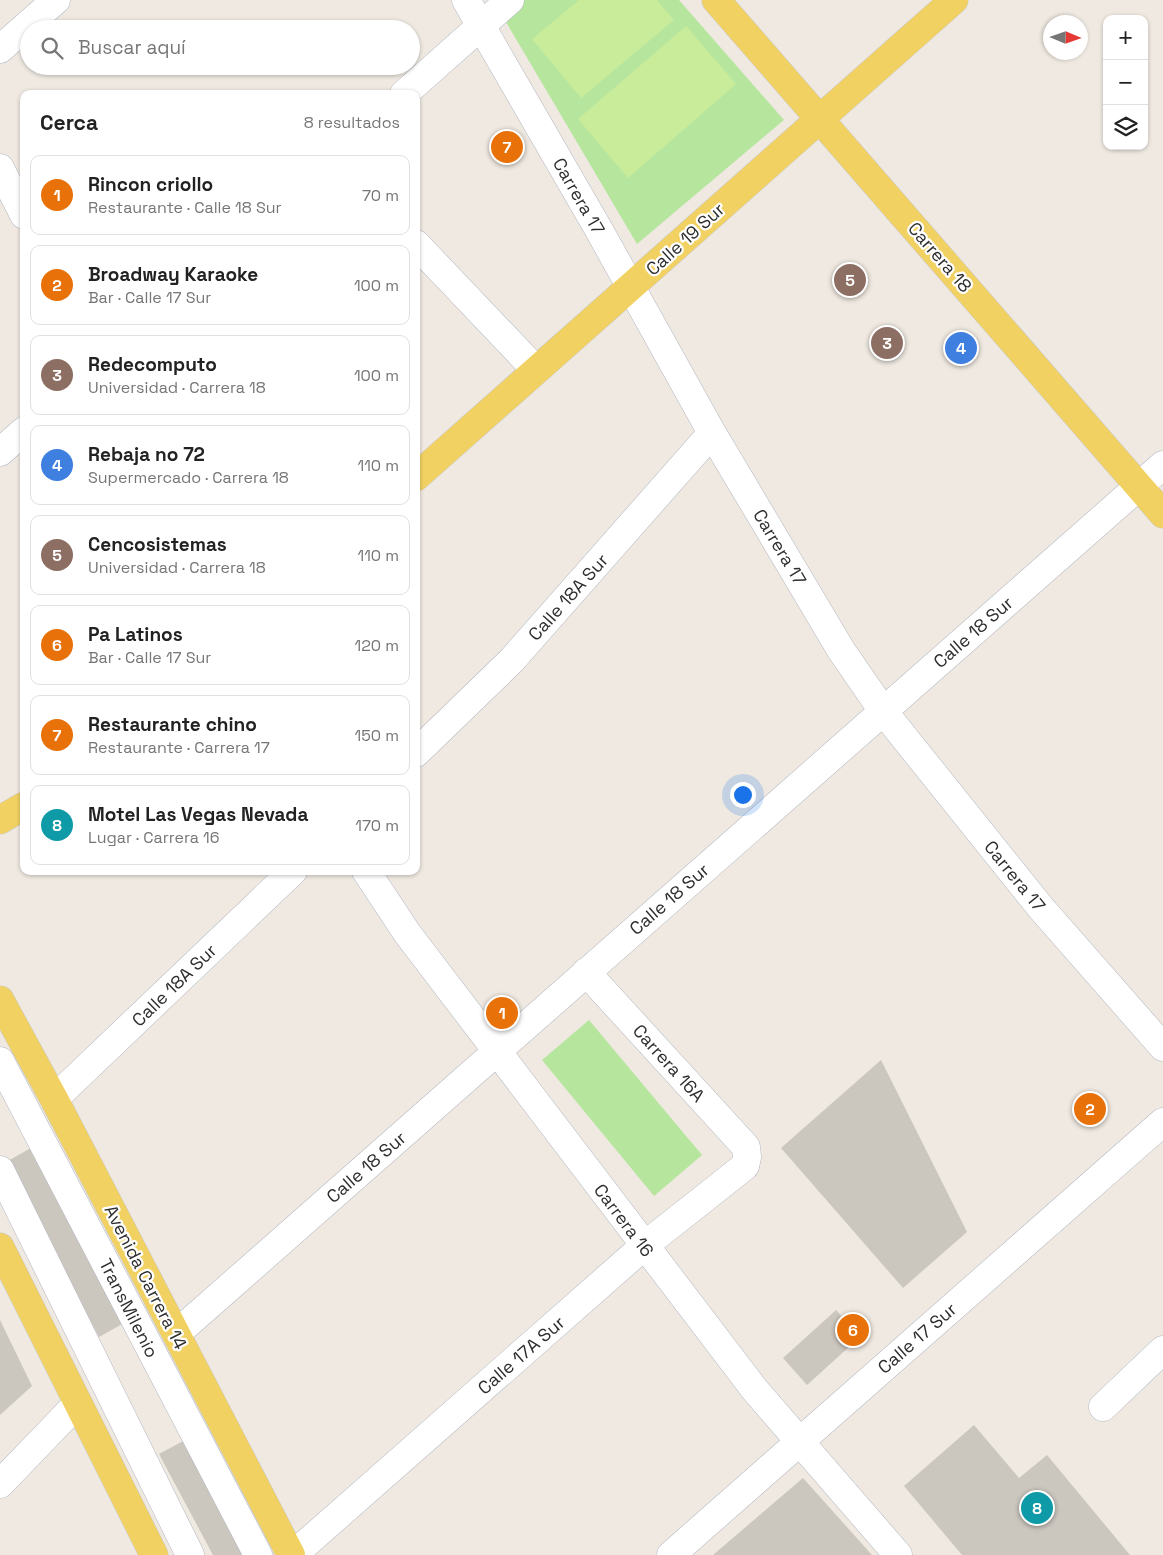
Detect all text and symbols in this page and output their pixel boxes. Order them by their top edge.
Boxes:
north arrow [1043,15,1088,60]
map controls [1103,15,1148,150]
button: + [1103,15,1148,60]
search box [20,20,420,75]
icon: search [38,34,66,62]
text: Buscar aquí [78,35,186,60]
button: − [1103,60,1148,105]
button: layers [1103,105,1148,150]
text: Cerca [40,109,98,136]
text: 8 resultados [304,112,400,133]
pin: 7 [491,128,523,166]
street label: Carrera 17 [548,153,610,239]
text: Rincon criollo [88,172,213,197]
text: 1 [53,185,61,206]
text: 70 m [362,185,399,206]
text: Restaurante · Calle 18 Sur [88,197,282,218]
street label: Calle 19 Sur [641,198,729,280]
street label: Carrera 18 [903,217,977,297]
pin: 5 [834,261,866,299]
text: Broadway Karaoke [88,262,258,287]
text: 2 [52,275,62,296]
text: 100 m [354,275,399,296]
text: Bar · Calle 17 Sur [88,287,211,308]
pin: 3 [871,324,903,362]
pin: 4 [945,329,977,367]
text: Redecomputo [88,352,217,377]
text: 3 [52,365,62,386]
text: 100 m [354,365,399,386]
text: Universidad · Carrera 18 [88,377,266,398]
text: Rebaja no 72 [88,442,205,467]
text: 4 [52,455,62,476]
text: 110 m [357,455,399,476]
text: Supermercado · Carrera 18 [88,467,289,488]
street label: Carrera 17 [748,505,812,589]
text: Cencosistemas [88,532,227,557]
text: 5 [52,545,62,566]
text: 110 m [357,545,399,566]
street label: Calle 18A Sur [523,549,613,645]
text: Universidad · Carrera 18 [88,557,266,578]
street label: Calle 18 Sur [928,591,1018,673]
text: Pa Latinos [88,622,183,647]
text: 6 [52,635,62,656]
text: 120 m [355,635,399,656]
text: Bar · Calle 17 Sur [88,647,211,668]
text: Restaurante chino [88,712,257,737]
text: 7 [53,725,61,746]
text: 150 m [355,725,399,746]
text: Restaurante · Carrera 17 [88,737,270,758]
your location [730,782,756,808]
text: Motel Las Vegas Nevada [88,802,308,827]
text: 8 [52,815,62,836]
text: 170 m [355,815,399,836]
text: Lugar · Carrera 16 [88,827,219,848]
street label: Carrera 17 [979,836,1051,916]
street label: Calle 18 Sur [624,858,714,940]
street label: Calle 18A Sur [127,939,221,1031]
pin: 1 [486,994,518,1032]
street label: Carrera 16A [628,1019,710,1107]
pin: 2 [1074,1090,1106,1128]
street label: Calle 18 Sur [321,1126,411,1208]
street label: Carrera 16 [589,1179,659,1261]
street label: Avenida Carrera 14 [100,1201,192,1353]
street label: TransMilenio [94,1255,164,1361]
street label: Calle 17 Sur [873,1297,961,1379]
street label: Calle 17A Sur [473,1311,570,1399]
pin: 6 [837,1311,869,1349]
pin: 8 [1021,1489,1053,1527]

